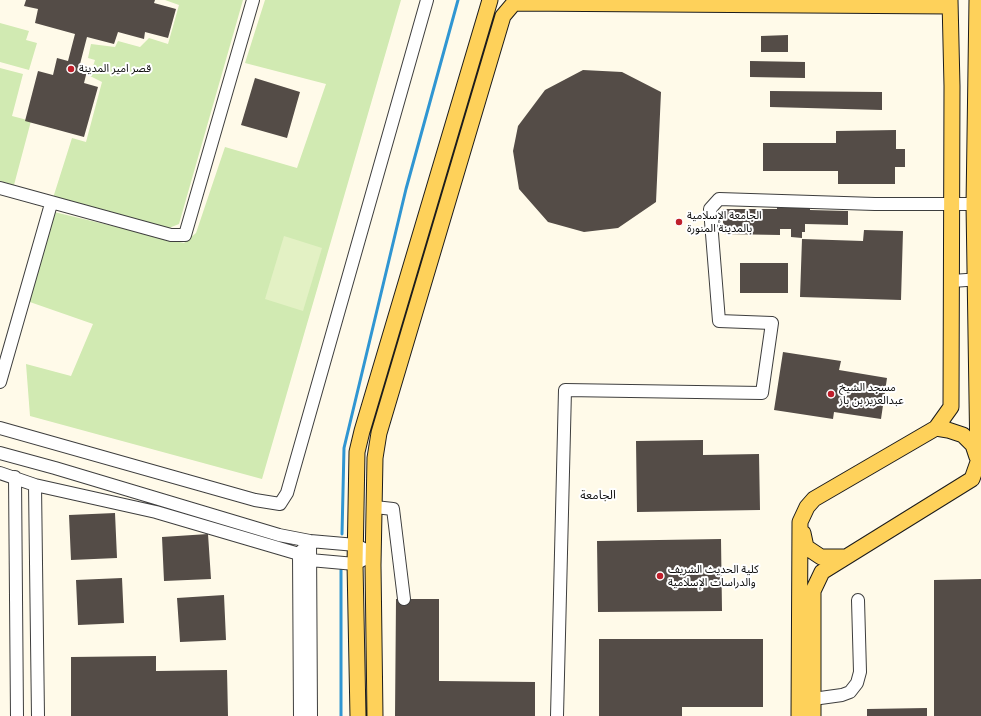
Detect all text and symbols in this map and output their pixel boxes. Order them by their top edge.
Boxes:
place label: قصر امير المدينة [79,62,151,76]
marker: قصر امير المدينة [66,64,76,74]
place label: الجامعة الإسلامية بالمدينة المنورة [687,209,762,235]
marker: الجامعة الإسلامية بالمدينة المنورة [674,217,684,227]
place label: مسجد الشيخ عبدالعزيز بن باز [839,381,904,407]
marker: مسجد الشيخ عبدالعزيز بن باز [826,389,836,399]
district label: الجامعة [580,488,616,502]
place label: كلية الحديث الشريف والدراسات الإسلامية [668,563,759,589]
marker: كلية الحديث الشريف والدراسات الإسلامية [655,571,665,581]

